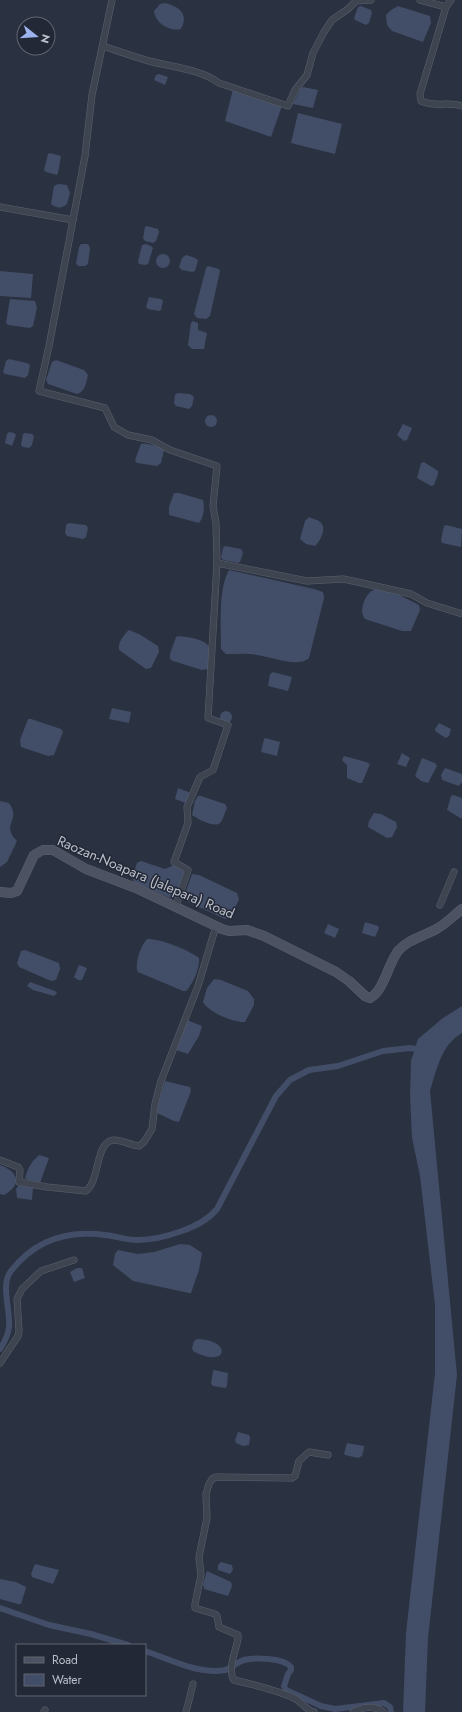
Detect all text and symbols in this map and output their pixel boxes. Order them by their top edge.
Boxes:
north arrow [16,16,56,56]
text: N [37,32,54,45]
street label: Raozan-Noapara (Jalepara) Road [54,830,238,924]
legend [16,1644,146,1696]
text: Road [52,1651,78,1669]
text: Water [52,1671,83,1689]

